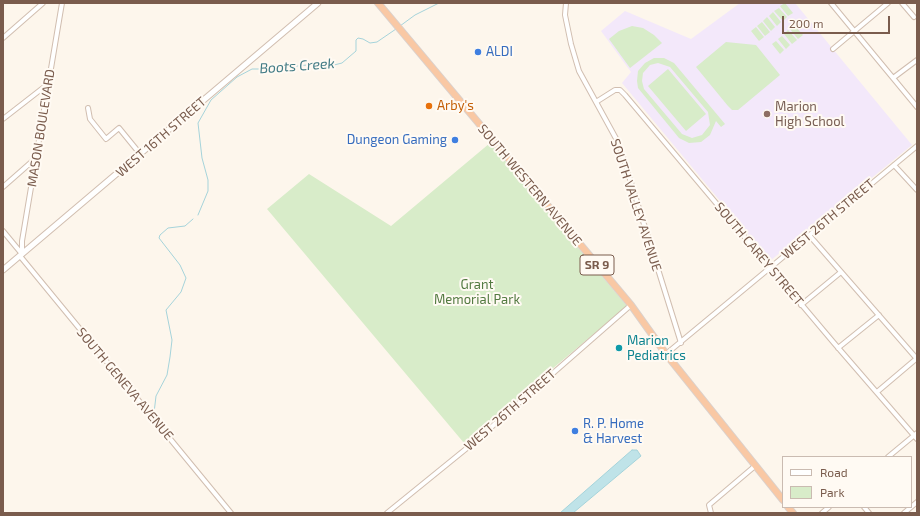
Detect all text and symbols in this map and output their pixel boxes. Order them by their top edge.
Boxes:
scale bar [784,8,892,34]
text: 200 m [789,16,823,30]
place label: ALDI [486,44,513,60]
marker: ALDI [473,47,483,57]
water label: Boots Creek [259,55,335,77]
street label: MASON BOULEVARD [24,68,58,188]
street label: WEST 16TH STREET [113,94,209,180]
place label: Arby's [437,98,474,114]
place label: Marion High School [775,99,844,130]
marker: Arby's [424,101,434,111]
marker: Marion High School [762,109,772,119]
street label: SOUTH WESTERN AVENUE [475,121,585,249]
place label: Dungeon Gaming [347,132,447,148]
marker: Dungeon Gaming [450,135,460,145]
street label: SOUTH VALLEY AVENUE [607,137,665,273]
street label: WEST 26TH STREET [778,176,878,262]
street label: SOUTH CAREY STREET [711,199,807,309]
road number: SR 9 [580,255,614,275]
park label: Grant Memorial Park [434,277,520,308]
street label: SOUTH GENEVA AVENUE [73,325,177,443]
place label: Marion Pediatrics [627,333,686,364]
marker: Marion Pediatrics [614,343,624,353]
street label: WEST 26TH STREET [461,366,559,454]
place label: R. P. Home & Harvest [583,416,644,447]
marker: R. P. Home & Harvest [570,426,580,436]
legend [782,456,912,508]
text: Road [820,465,848,479]
text: Park [820,485,845,499]

